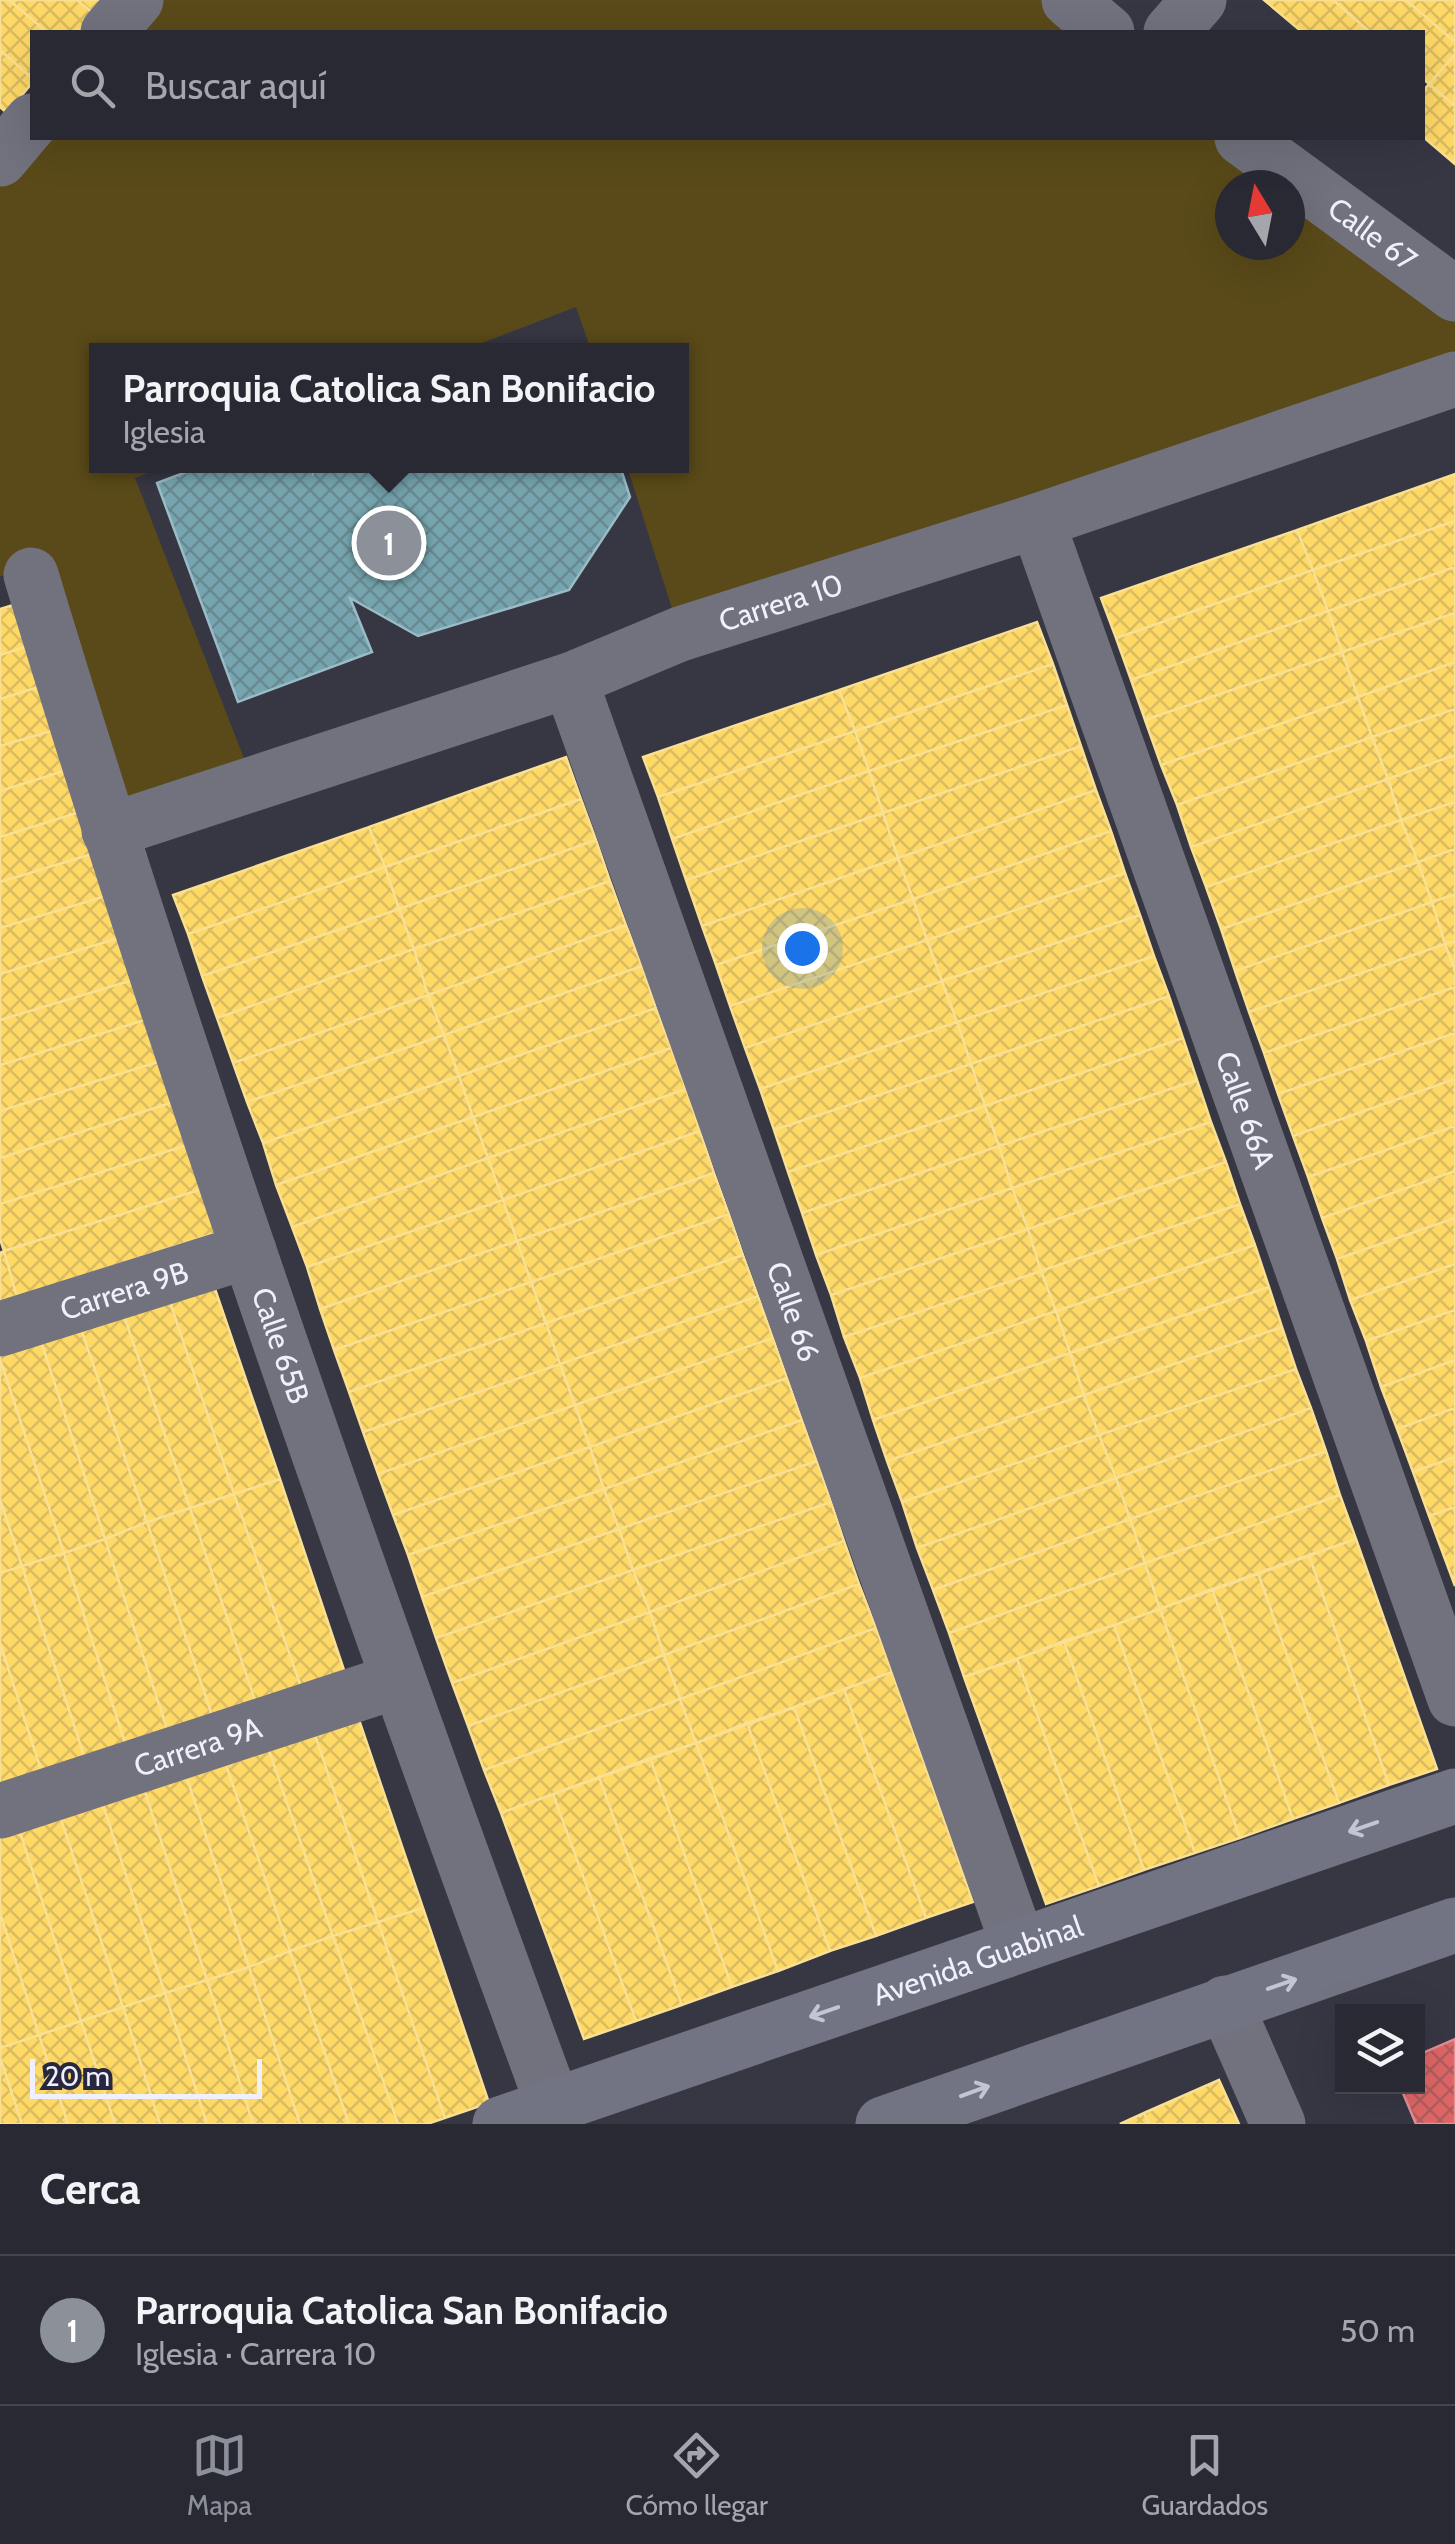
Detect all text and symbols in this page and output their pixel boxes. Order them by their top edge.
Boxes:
search box [30,30,1425,140]
icon: search [65,58,120,113]
text: Buscar aquí [145,62,327,109]
north arrow [1215,170,1305,260]
street label: Calle 67 [1321,189,1424,278]
popup [89,343,689,473]
text: Parroquia Catolica San Bonifacio [123,365,655,412]
text: Iglesia [123,412,205,451]
pin: 1 [356,506,422,580]
street label: Carrera 10 [714,565,847,639]
your location [777,923,828,974]
street label: Calle 66A [1208,1047,1284,1174]
street label: Carrera 9B [55,1253,193,1328]
street label: Calle 66 [759,1257,828,1366]
street label: Calle 65B [244,1282,318,1408]
street label: Carrera 9A [129,1708,267,1784]
one-way arrow [1348,1819,1379,1837]
street label: Avenida Guabinal [868,1907,1088,2013]
one-way arrow [1265,1973,1297,1991]
map controls [1335,2004,1425,2094]
button: layers [1335,2004,1425,2094]
one-way arrow [808,2005,840,2023]
scale bar [30,2054,262,2098]
text: 20 m [45,2059,110,2093]
one-way arrow [958,2081,990,2099]
text: Cerca [40,2163,140,2215]
text: Parroquia Catolica San Bonifacio [135,2287,668,2334]
text: 1 [67,2311,78,2350]
text: 50 m [1340,2311,1415,2350]
text: Iglesia · Carrera 10 [135,2334,376,2373]
tab: Mapa [187,2428,252,2522]
tab: Cómo llegar [626,2428,768,2522]
tab: Guardados [1141,2428,1268,2522]

